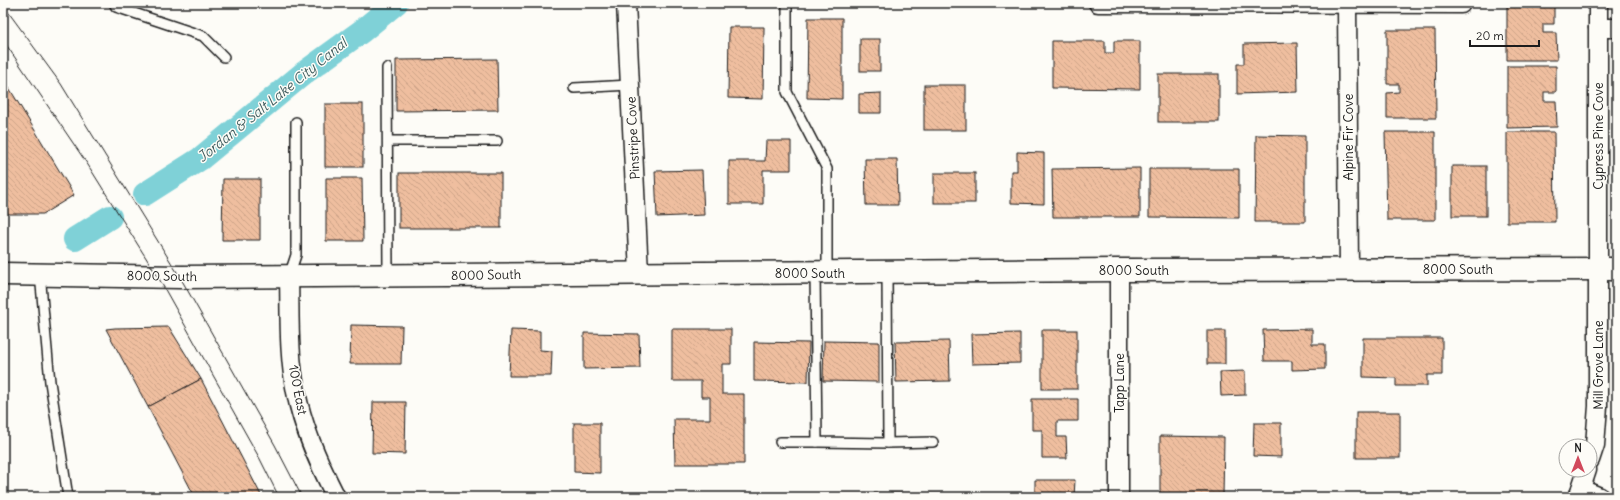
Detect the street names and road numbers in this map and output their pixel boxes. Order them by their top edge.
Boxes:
street label: Cypress Pine Cove [1590,82,1607,190]
street label: Alpine Fir Cove [1340,94,1357,180]
street label: Pinstripe Cove [622,96,644,180]
street label: 8000 South [1423,261,1494,278]
street label: 8000 South [1099,262,1170,279]
street label: 8000 South [775,265,846,282]
street label: 8000 South [451,266,522,284]
street label: 8000 South [127,267,198,285]
street label: Mill Grove Lane [1590,320,1607,410]
street label: Tapp Lane [1111,353,1128,413]
street label: 100 East [285,364,311,417]

